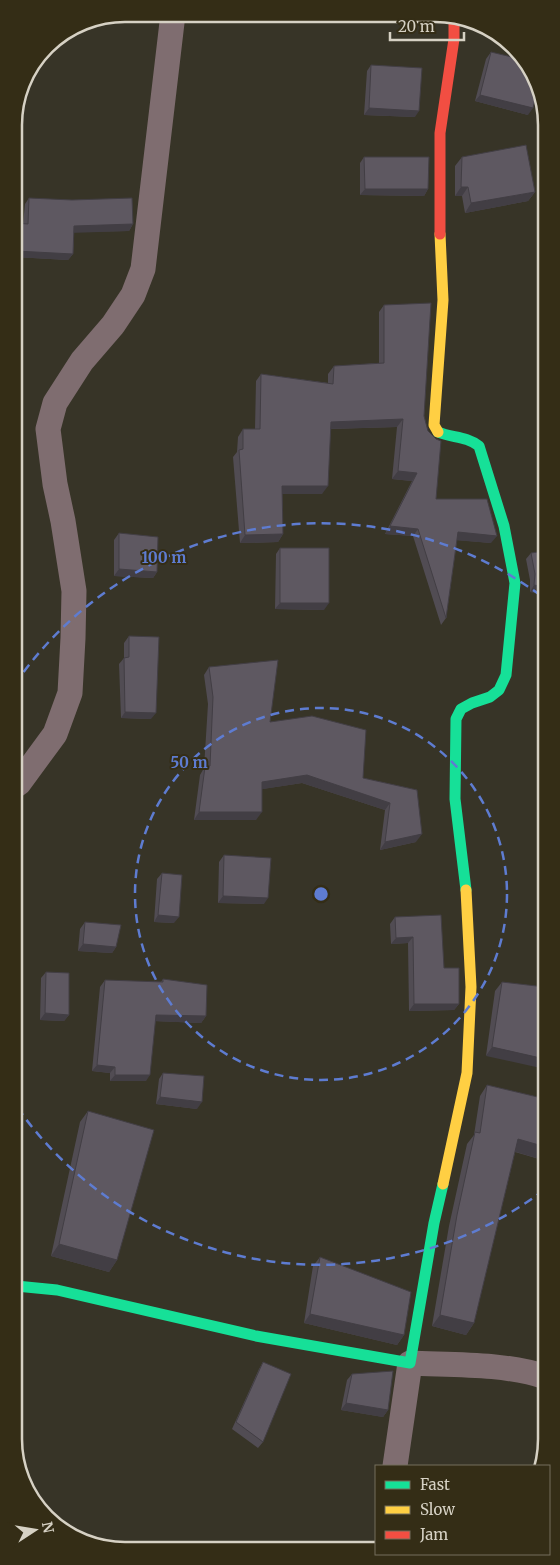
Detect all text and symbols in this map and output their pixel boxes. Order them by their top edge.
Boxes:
scale bar [390,10,464,42]
text: 20 m [398,17,435,36]
text: 100 m [142,548,186,567]
text: 50 m [170,753,208,772]
centre of rings [312,885,330,903]
legend [375,1465,550,1555]
text: Fast [420,1475,450,1494]
text: Slow [420,1500,455,1519]
north arrow [10,1505,60,1555]
text: N [38,1520,58,1535]
text: Jam [419,1525,448,1544]

